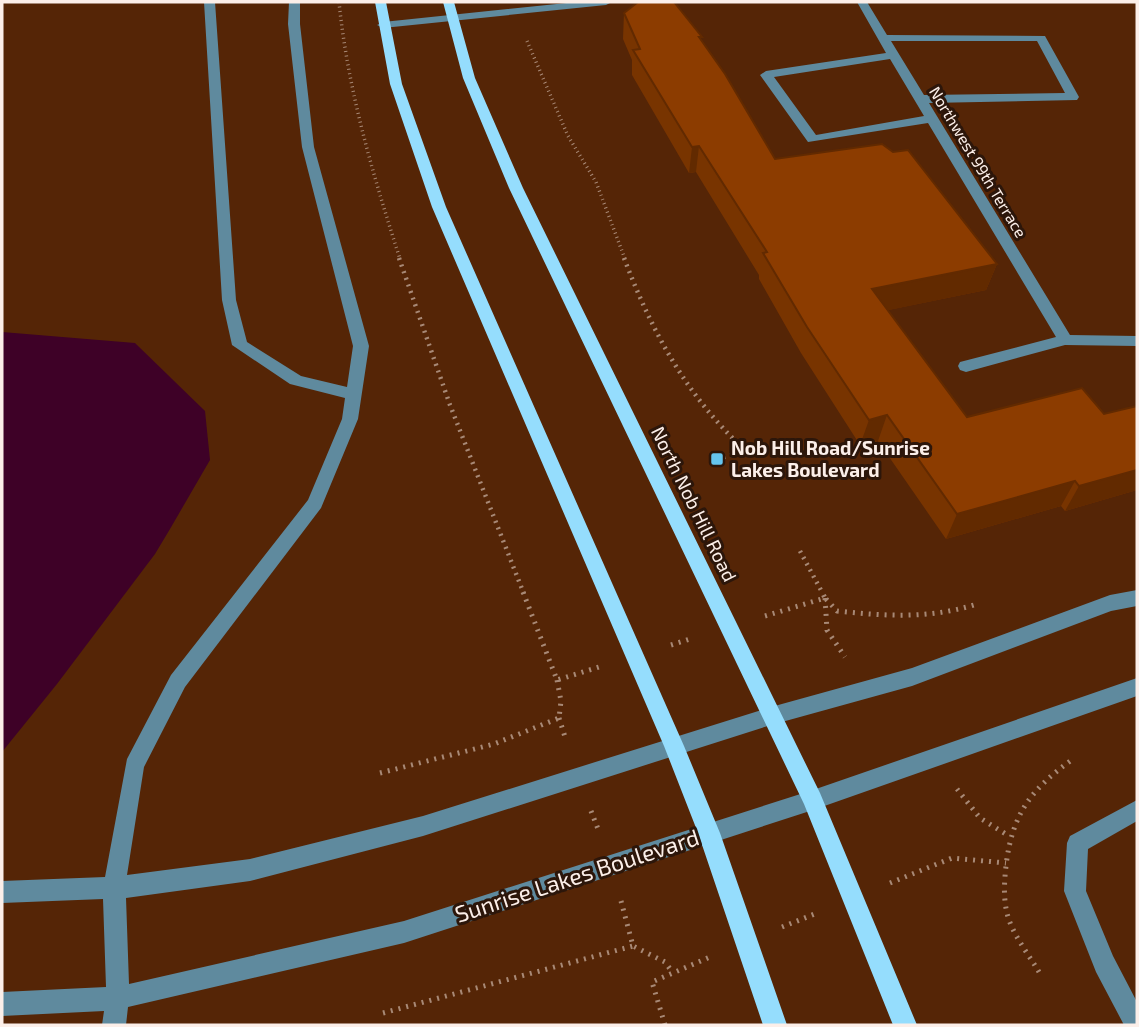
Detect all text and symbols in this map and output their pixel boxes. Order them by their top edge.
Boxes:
street label: Northwest 99th Terrace [926,83,1031,241]
street label: North Nob Hill Road [647,422,742,585]
place label: Nob Hill Road/Sunrise Lakes Boulevard [731,436,930,481]
marker: Nob Hill Road/Sunrise Lakes Boulevard [709,451,725,467]
street label: Sunrise Lakes Boulevard [451,822,702,928]

